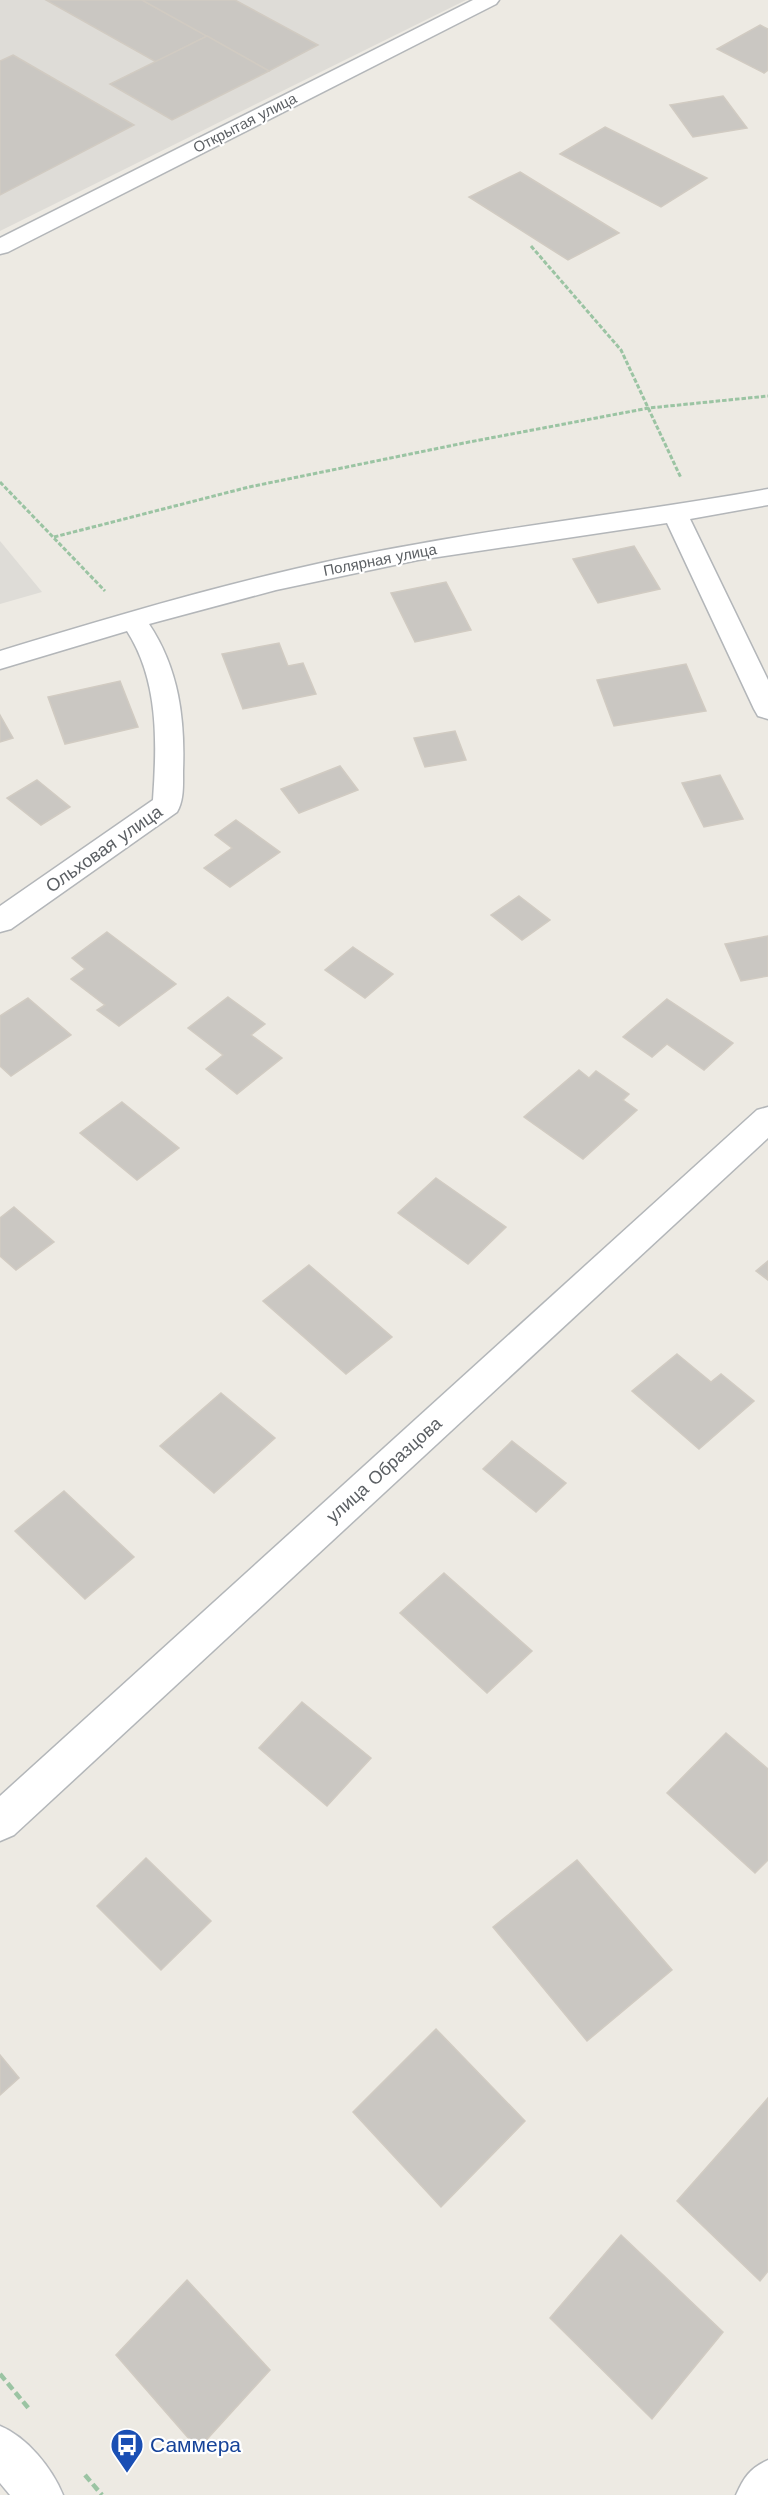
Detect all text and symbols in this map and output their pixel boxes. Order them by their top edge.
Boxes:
street label: Открытая улица [190,89,300,157]
street label: Полярная улица [322,540,439,580]
street label: Ольховая улица [41,800,167,897]
street label: улица Образцова [322,1412,446,1527]
bus stop icon: Саммера [109,2427,145,2474]
place label: Саммера [150,2432,241,2457]

